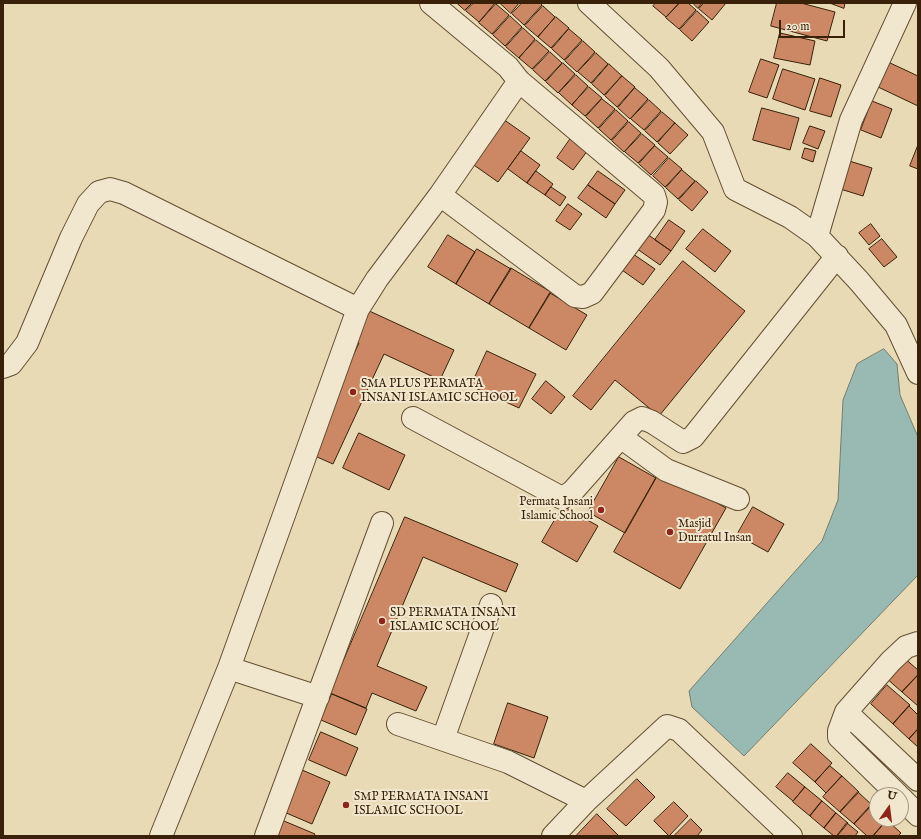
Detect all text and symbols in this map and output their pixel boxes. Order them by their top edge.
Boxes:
scale bar [781,12,847,38]
text: 20 m [786,19,809,34]
place label: SMA PLUS PERMATA INSANI ISLAMIC SCHOOL [361,378,518,406]
marker: SMA PLUS PERMATA INSANI ISLAMIC SCHOOL [348,387,358,397]
place label: Permata Insani Islamic School [519,496,593,524]
marker: Permata Insani Islamic School [596,505,606,515]
place label: Masjid Durratul Insan [678,518,751,546]
marker: Masjid Durratul Insan [665,527,675,537]
place label: SD PERMATA INSANI ISLAMIC SCHOOL [390,607,516,635]
marker: SD PERMATA INSANI ISLAMIC SCHOOL [377,616,387,626]
north arrow [869,787,909,827]
text: U [885,788,898,804]
place label: SMP PERMATA INSANI ISLAMIC SCHOOL [354,791,489,819]
marker: SMP PERMATA INSANI ISLAMIC SCHOOL [341,800,351,810]

